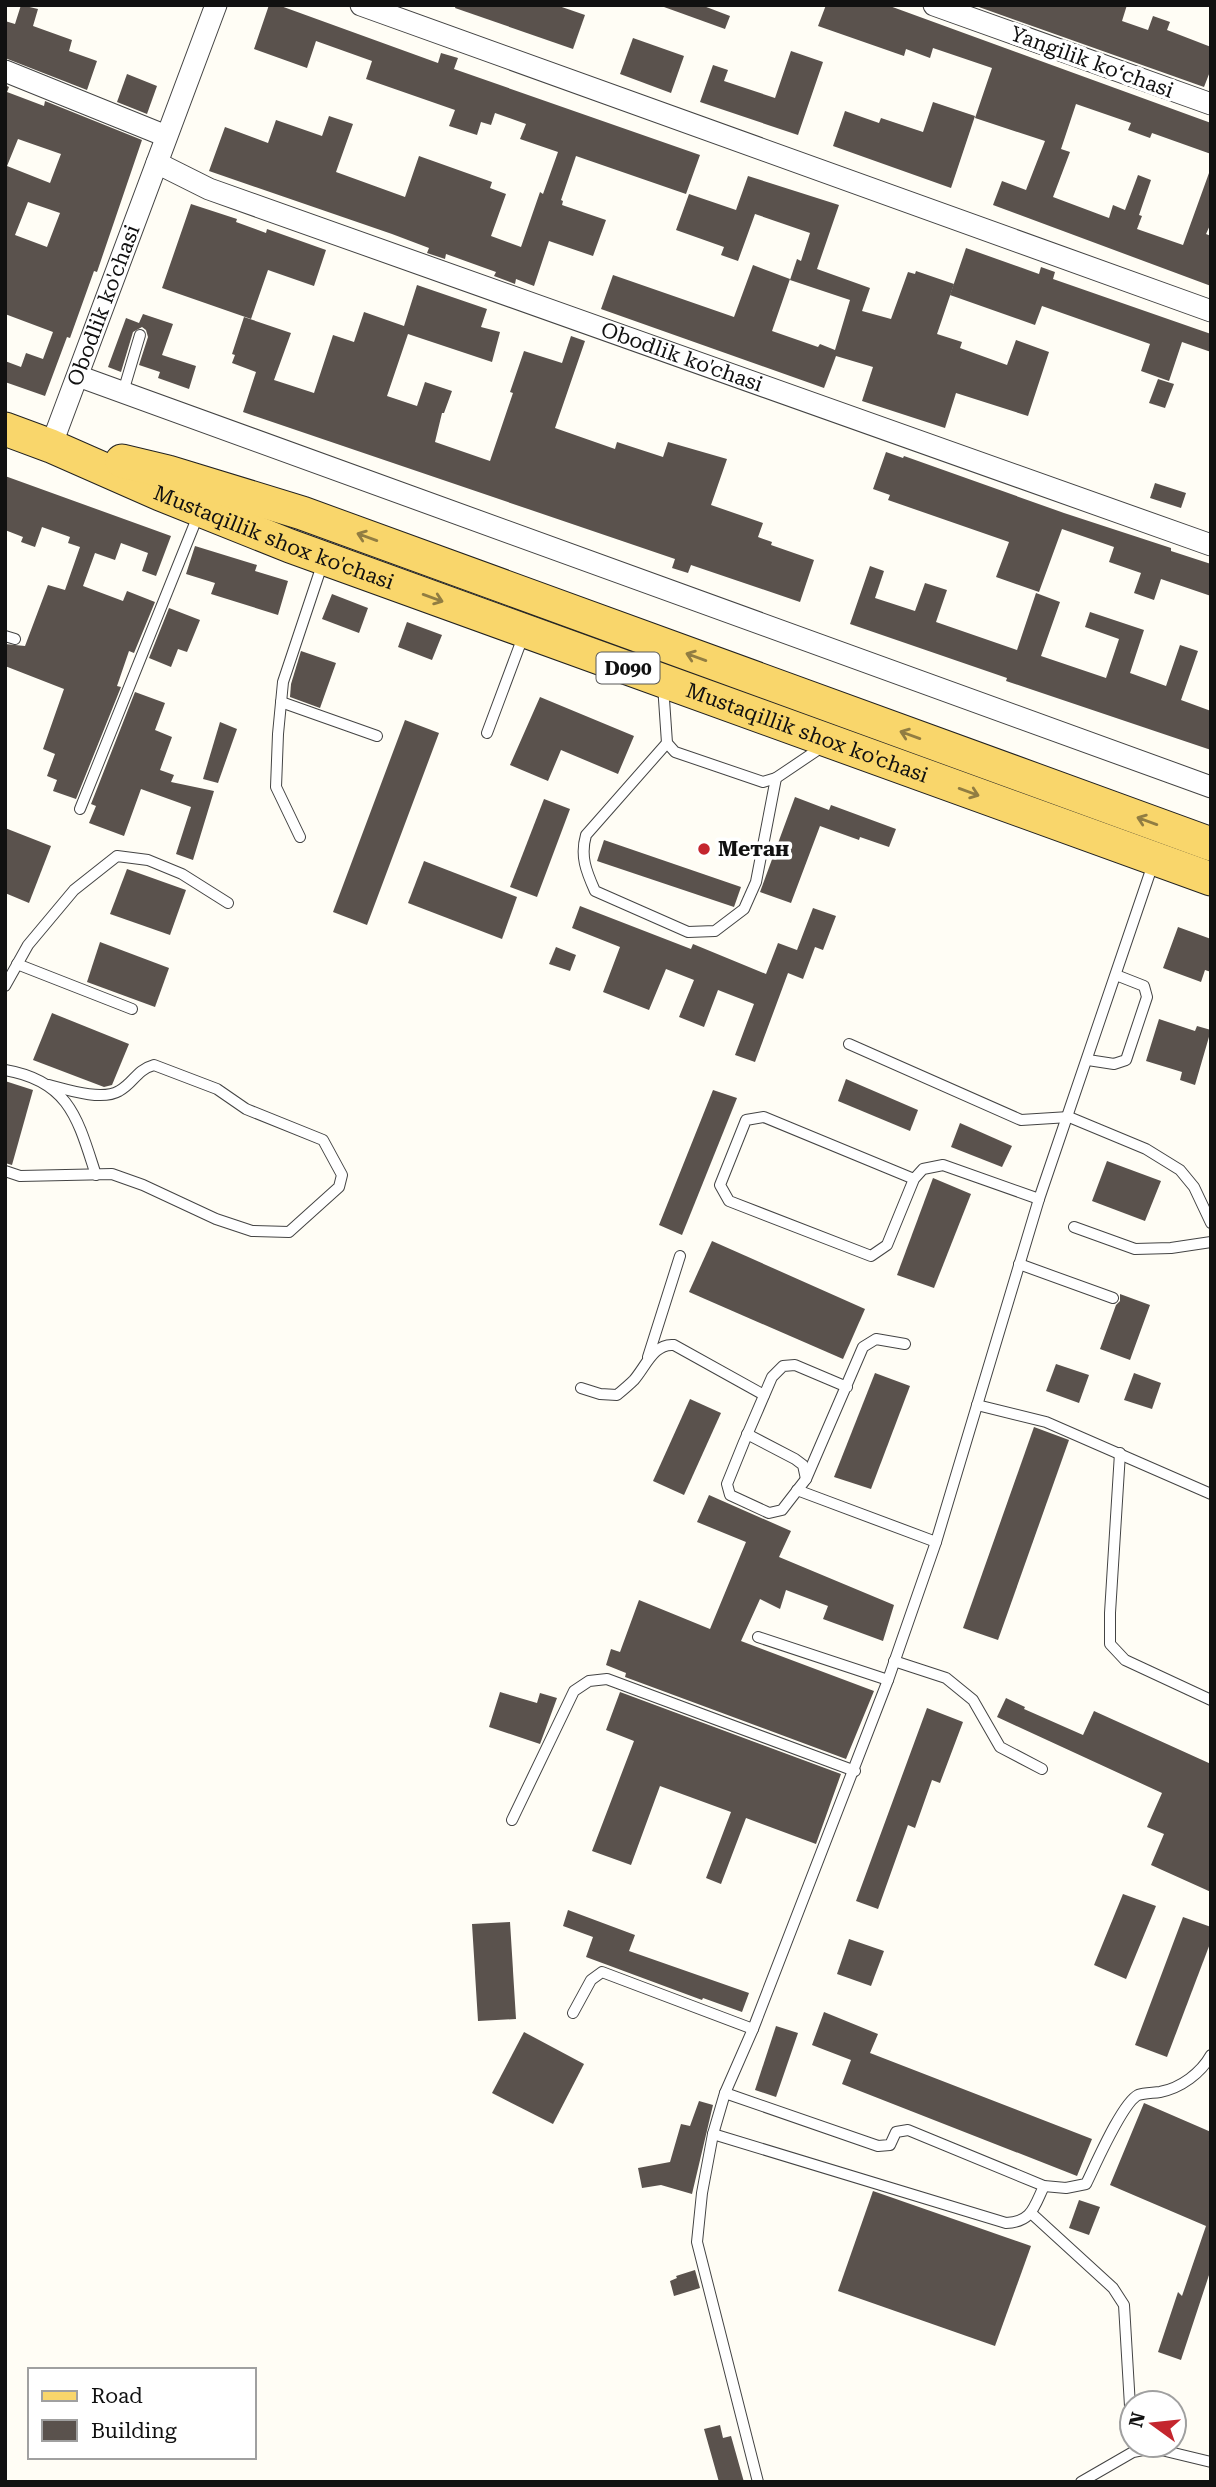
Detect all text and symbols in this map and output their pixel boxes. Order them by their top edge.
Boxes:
street label: Yangilik koʻchasi [1007,21,1177,103]
street label: Obodlik ko'chasi [63,221,145,389]
street label: Obodlik ko'chasi [598,317,766,397]
street label: Mustaqillik shox ko'chasi [150,481,397,595]
one-way arrow [357,530,379,542]
one-way arrow [421,593,443,605]
one-way arrow [685,650,707,662]
road number: D090 [596,652,660,684]
street label: Mustaqillik shox ko'chasi [683,678,932,788]
one-way arrow [899,727,921,740]
one-way arrow [958,786,980,799]
one-way arrow [1136,814,1158,826]
place label: Метан [718,837,789,861]
marker: Метан [696,841,712,857]
legend [28,2368,256,2459]
text: Road [91,2384,143,2408]
north arrow [1118,2389,1188,2459]
text: N [1124,2409,1150,2430]
text: Building [91,2419,177,2443]

